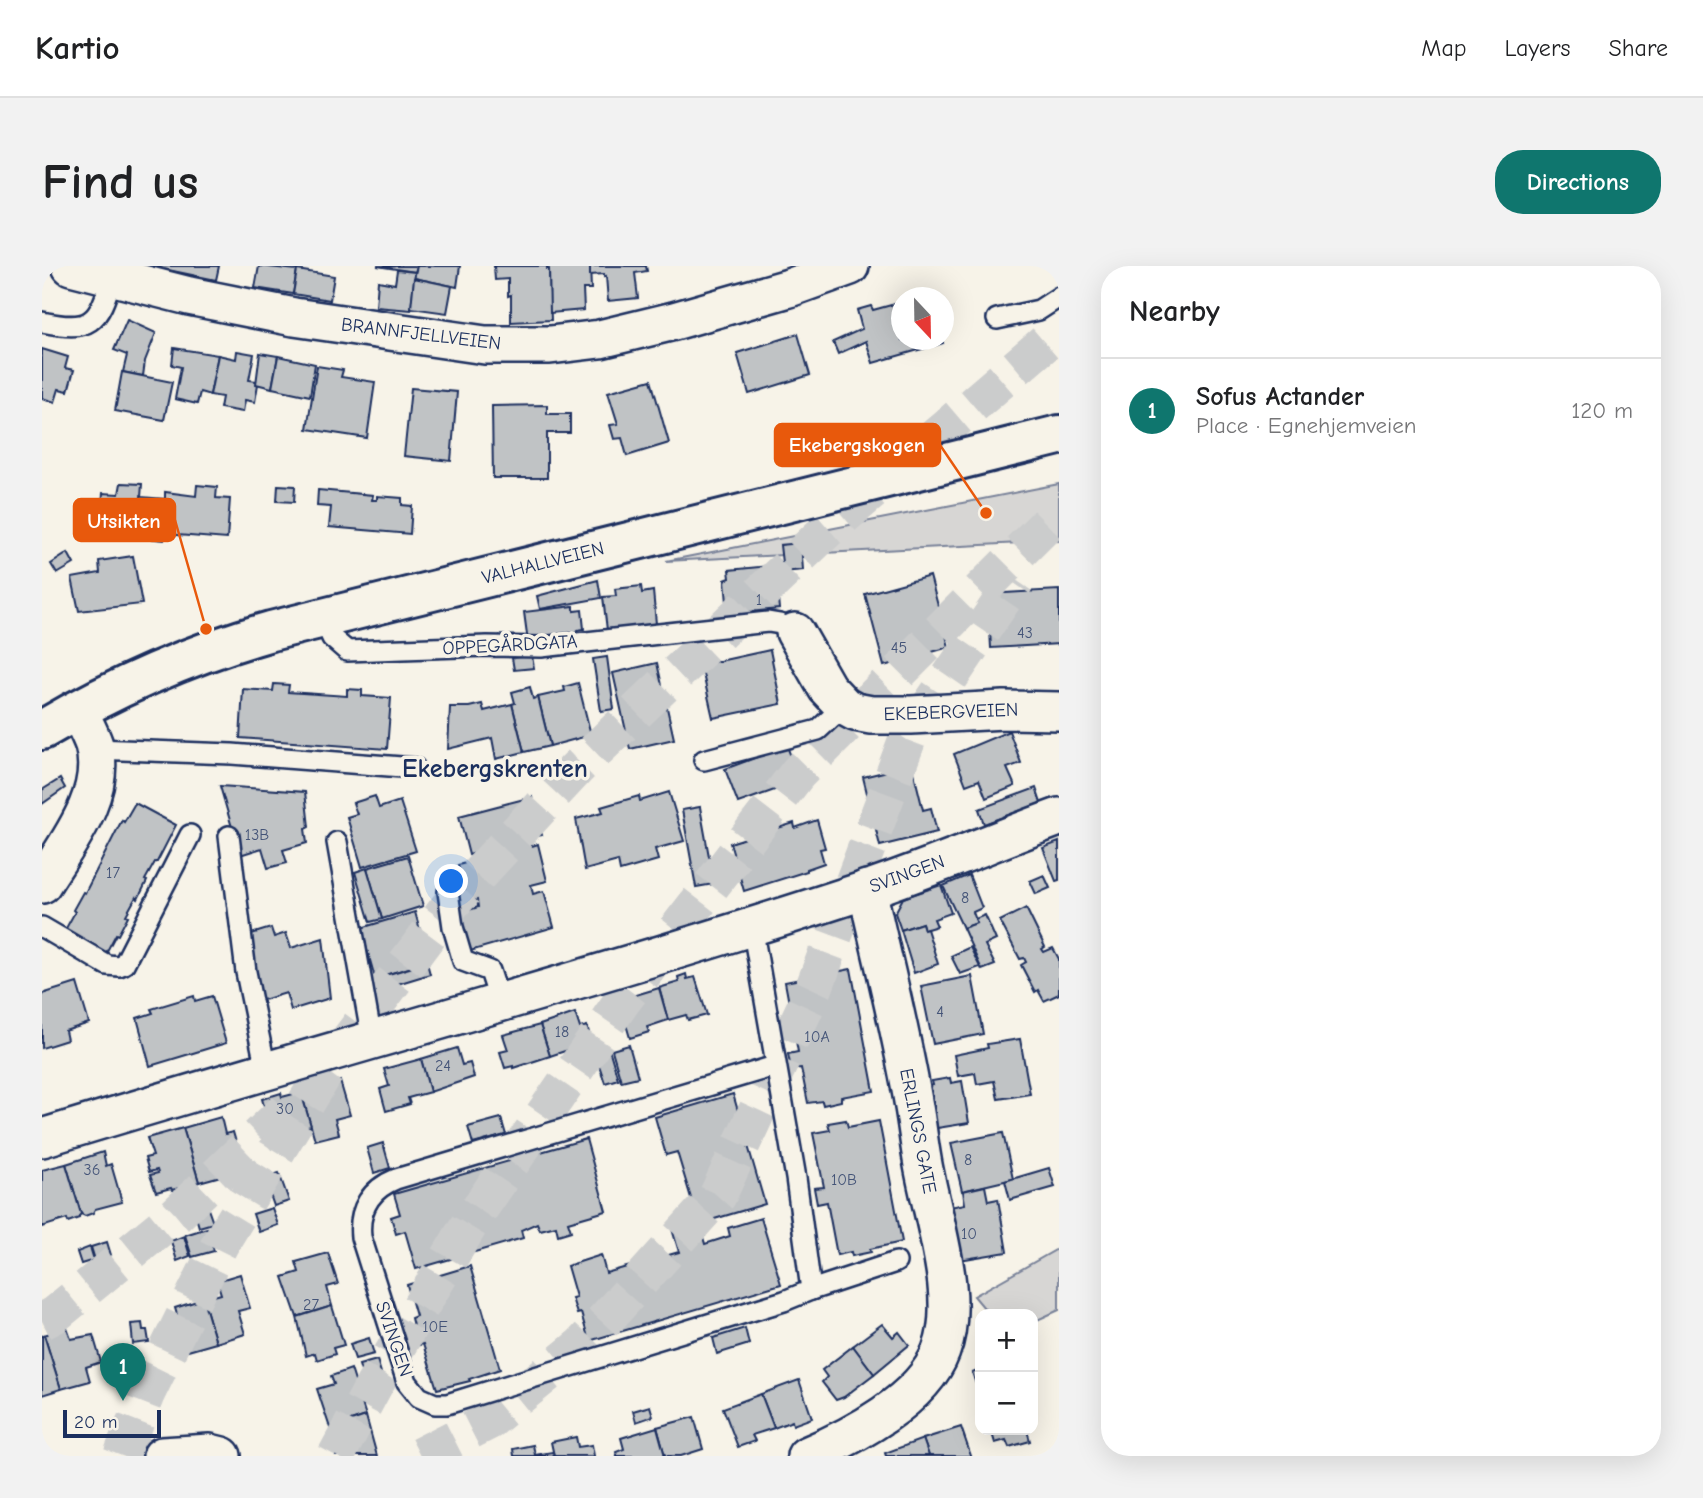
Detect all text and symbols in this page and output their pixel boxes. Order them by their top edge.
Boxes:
text: Kartio [35,29,120,67]
text: Map [1421,34,1467,62]
text: Layers [1505,34,1570,62]
text: Share [1608,34,1668,62]
button: Directions [1495,150,1661,214]
text: Find us [42,154,198,210]
north arrow [891,287,954,350]
text: Nearby [1129,294,1220,329]
street label: BRANNFJELLVEIEN [340,313,502,355]
text: Sofus Actander [1196,382,1364,412]
text: 1 [1147,397,1157,424]
text: 120 m [1571,397,1633,424]
text: Place · Egnehjemveien [1196,412,1417,439]
callout: Ekebergskogen [775,424,940,466]
text: Ekebergskogen [789,433,925,457]
callout: Utsikten [74,499,175,541]
text: Utsikten [87,509,161,533]
street label: VALHALLVEIEN [480,537,606,589]
house number: 1 [756,591,762,609]
house number: 43 [1017,624,1033,642]
street label: OPPEGÅRDGATA [442,630,578,660]
house number: 45 [891,639,907,657]
street label: EKEBERGVEIEN [883,699,1019,725]
district label: Ekebergskrenten [402,754,588,784]
house number: 13B [245,826,269,844]
street label: SVINGEN [867,850,947,898]
house number: 17 [106,864,120,882]
your location [434,864,468,898]
house number: 8 [961,889,969,907]
house number: 4 [936,1003,944,1021]
house number: 18 [555,1023,569,1041]
house number: 10A [804,1028,830,1046]
house number: 24 [435,1057,451,1075]
street label: ERLINGS GATE [895,1066,941,1196]
house number: 30 [276,1100,294,1118]
house number: 8 [964,1151,972,1169]
house number: 36 [84,1161,100,1179]
house number: 10B [831,1171,857,1189]
house number: 10 [961,1225,977,1243]
house number: 27 [303,1296,319,1314]
street label: SVINGEN [371,1298,417,1380]
map controls [975,1309,1038,1435]
button: + [975,1309,1038,1372]
house number: 10E [422,1318,448,1336]
pin: 1 [100,1343,146,1401]
button: − [975,1372,1038,1435]
scale bar [63,1407,161,1439]
text: 20 m [74,1411,118,1433]

